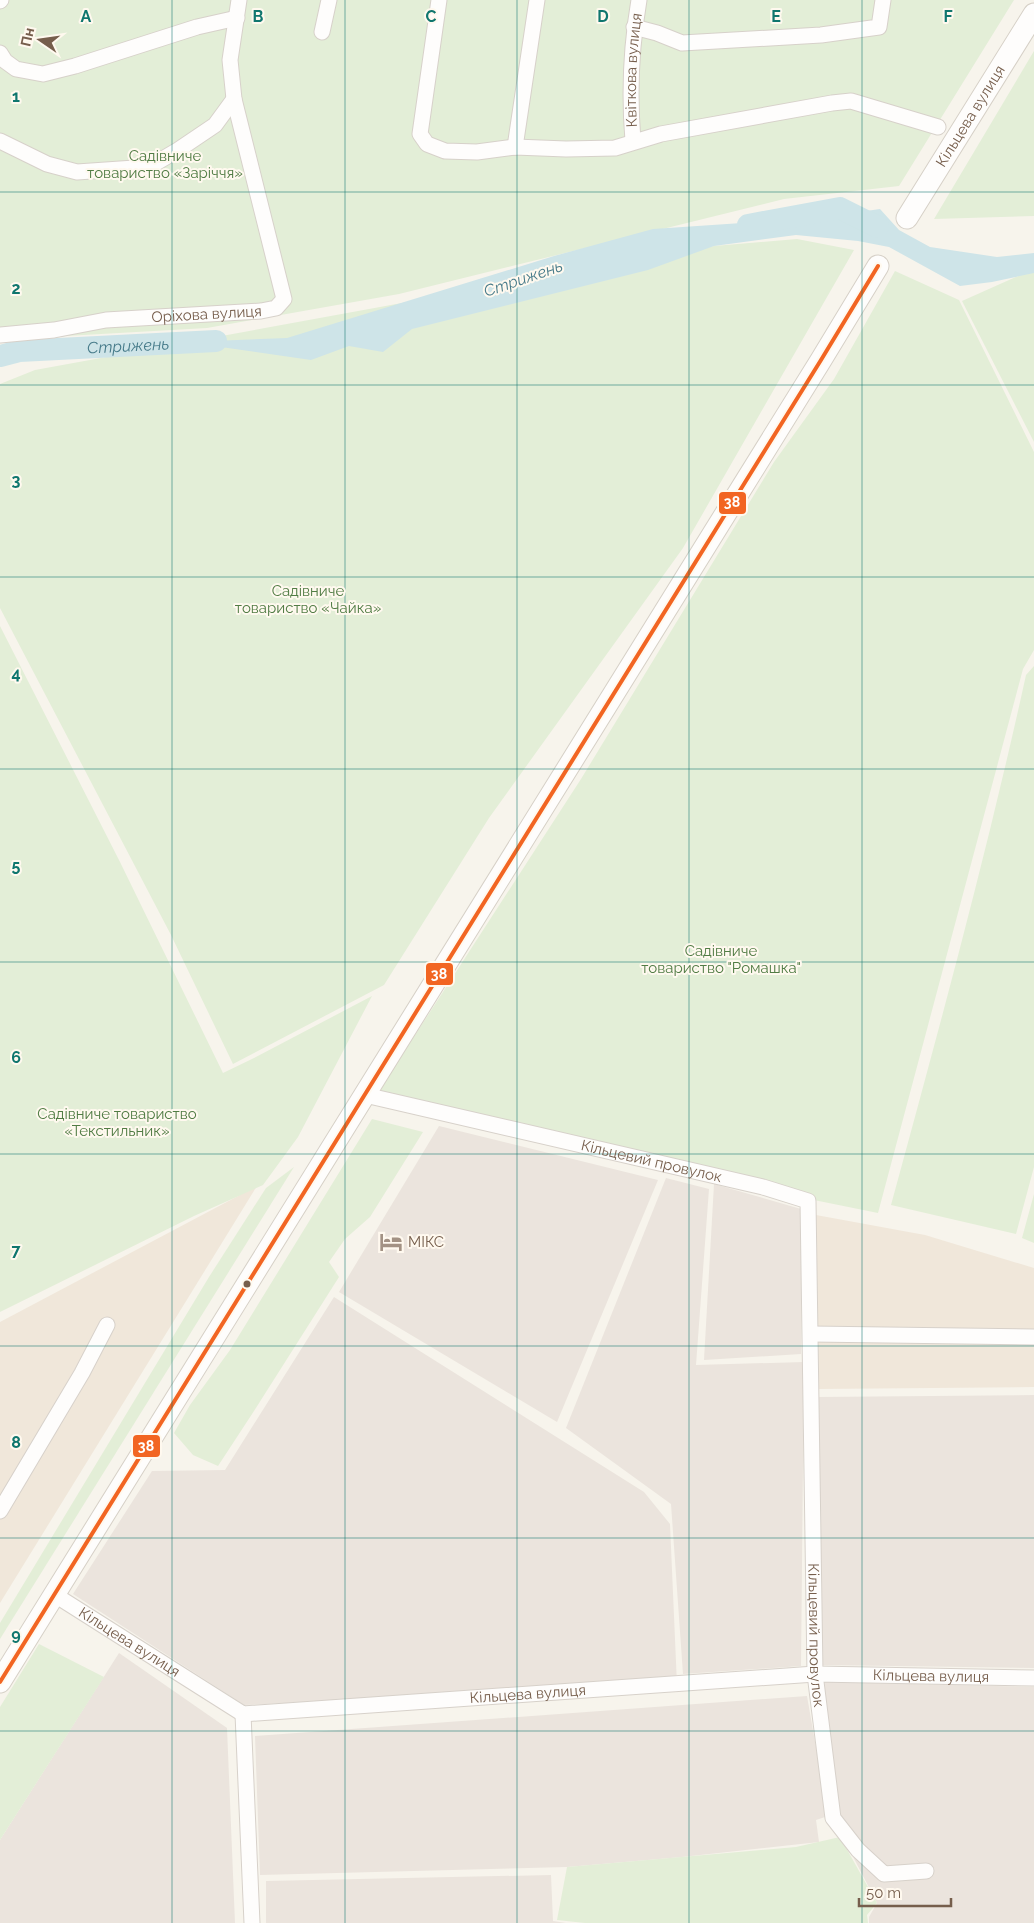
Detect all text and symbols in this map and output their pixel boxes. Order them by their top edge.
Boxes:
text: A [81,7,92,26]
text: B [253,7,264,26]
text: C [426,7,437,26]
text: D [597,7,609,26]
text: E [771,7,781,26]
text: F [943,7,953,26]
street label: Квіткова вулиця [622,12,646,128]
north arrow [15,15,65,65]
text: Пн [17,26,37,48]
street label: Кільцева вулиця [932,62,1009,170]
text: 1 [12,87,20,106]
park label: Садівниче товариство «Заріччя» [87,147,243,182]
water label: Стрижень [481,256,565,301]
text: 2 [11,279,21,298]
street label: Оріхова вулиця [151,302,262,326]
water label: Стрижень [87,334,170,358]
text: 3 [12,471,21,490]
line badge: 38 [718,491,747,515]
text: 38 [724,494,740,510]
park label: Садівниче товариство «Чайка» [235,582,381,617]
text: 4 [11,664,21,683]
text: 5 [12,856,21,875]
park label: Садівниче товариство "Ромашка" [641,942,801,977]
line badge: 38 [425,962,454,986]
text: 38 [431,966,447,982]
text: 6 [11,1048,21,1067]
park label: Садівниче товариство «Текстильник» [37,1105,197,1140]
street label: Кільцевий провулок [579,1136,724,1186]
hotel icon: МІКС [378,1229,404,1255]
place label: МІКС [408,1233,444,1251]
text: 7 [12,1241,21,1260]
unlabelled marker [242,1279,252,1289]
text: 8 [11,1433,21,1452]
line badge: 38 [132,1434,161,1458]
text: 38 [138,1438,154,1454]
street label: Кільцевий провулок [804,1563,828,1708]
street label: Кільцева вулиця [75,1603,183,1681]
text: 9 [11,1625,21,1644]
street label: Кільцева вулиця [873,1666,989,1686]
street label: Кільцева вулиця [469,1681,586,1707]
scale bar [859,1876,952,1908]
text: 50 m [866,1884,901,1902]

